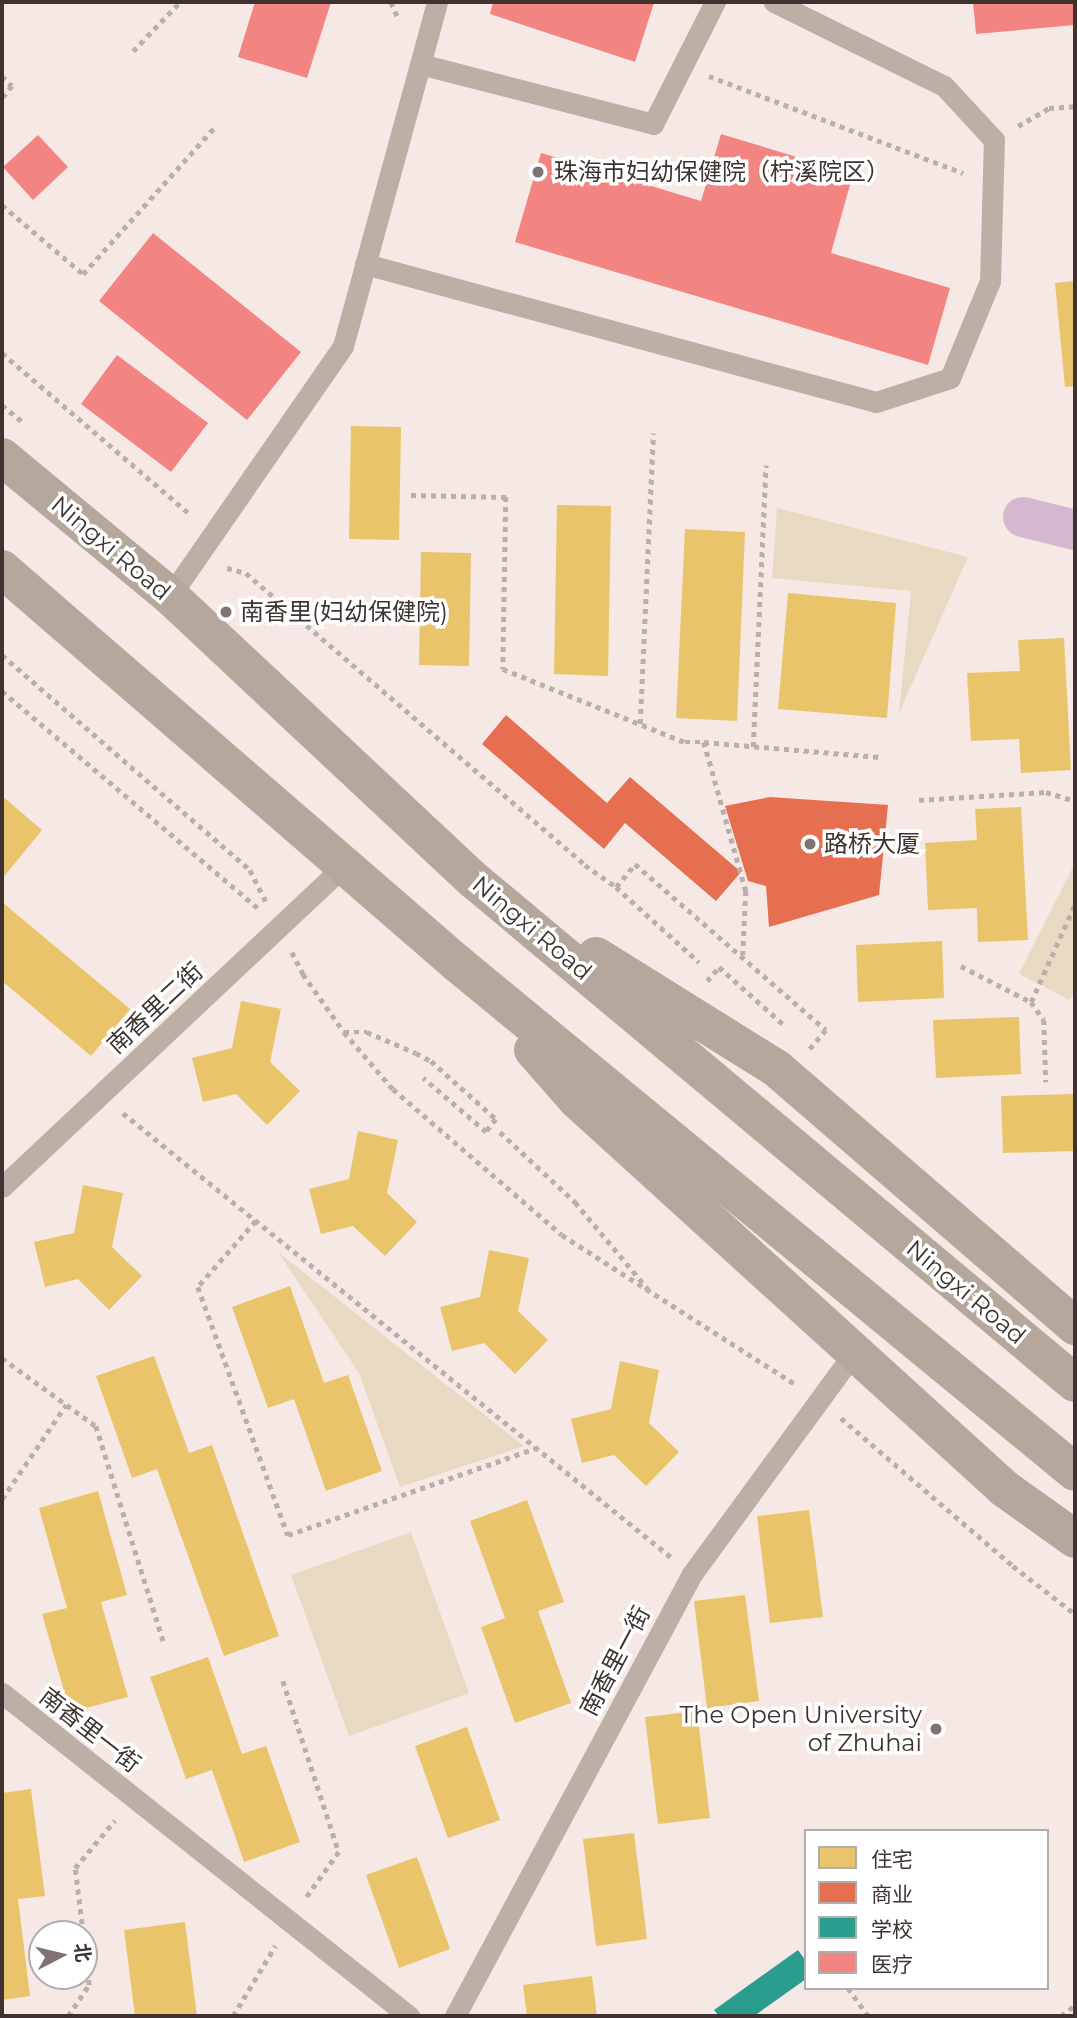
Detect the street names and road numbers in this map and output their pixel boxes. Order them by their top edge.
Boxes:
street label: Ningxi Road [45,490,177,606]
street label: Ningxi Road [466,870,598,986]
street label: 南香里二街 [101,957,209,1059]
street label: Ningxi Road [900,1234,1032,1350]
street label: 南香里一街 [574,1601,656,1721]
street label: 南香里一街 [34,1682,146,1778]

